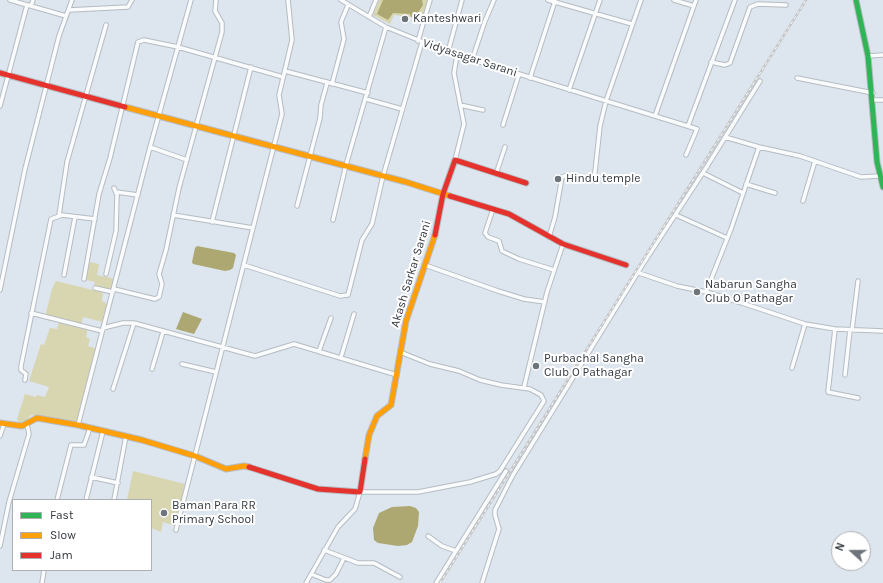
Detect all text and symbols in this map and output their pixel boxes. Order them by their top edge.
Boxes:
place label: Kanteshwari [413,12,482,26]
marker: Kanteshwari [400,14,410,24]
street label: Vidyasagar Sarani [421,36,519,80]
place label: Hindu temple [566,172,641,186]
marker: Hindu temple [553,174,563,184]
street label: Akash Sarkar Sarani [388,219,434,329]
place label: Nabarun Sangha Club O Pathagar [705,278,797,306]
marker: Nabarun Sangha Club O Pathagar [692,287,702,297]
place label: Purbachal Sangha Club O Pathagar [544,352,644,380]
marker: Purbachal Sangha Club O Pathagar [531,361,541,371]
legend [12,499,152,571]
place label: Baman Para RR Primary School [172,499,256,527]
text: Fast [50,508,73,522]
marker: Baman Para RR Primary School [159,508,169,518]
text: Slow [50,528,76,542]
north arrow [831,531,871,571]
text: N [833,541,848,553]
text: Jam [50,548,73,562]

